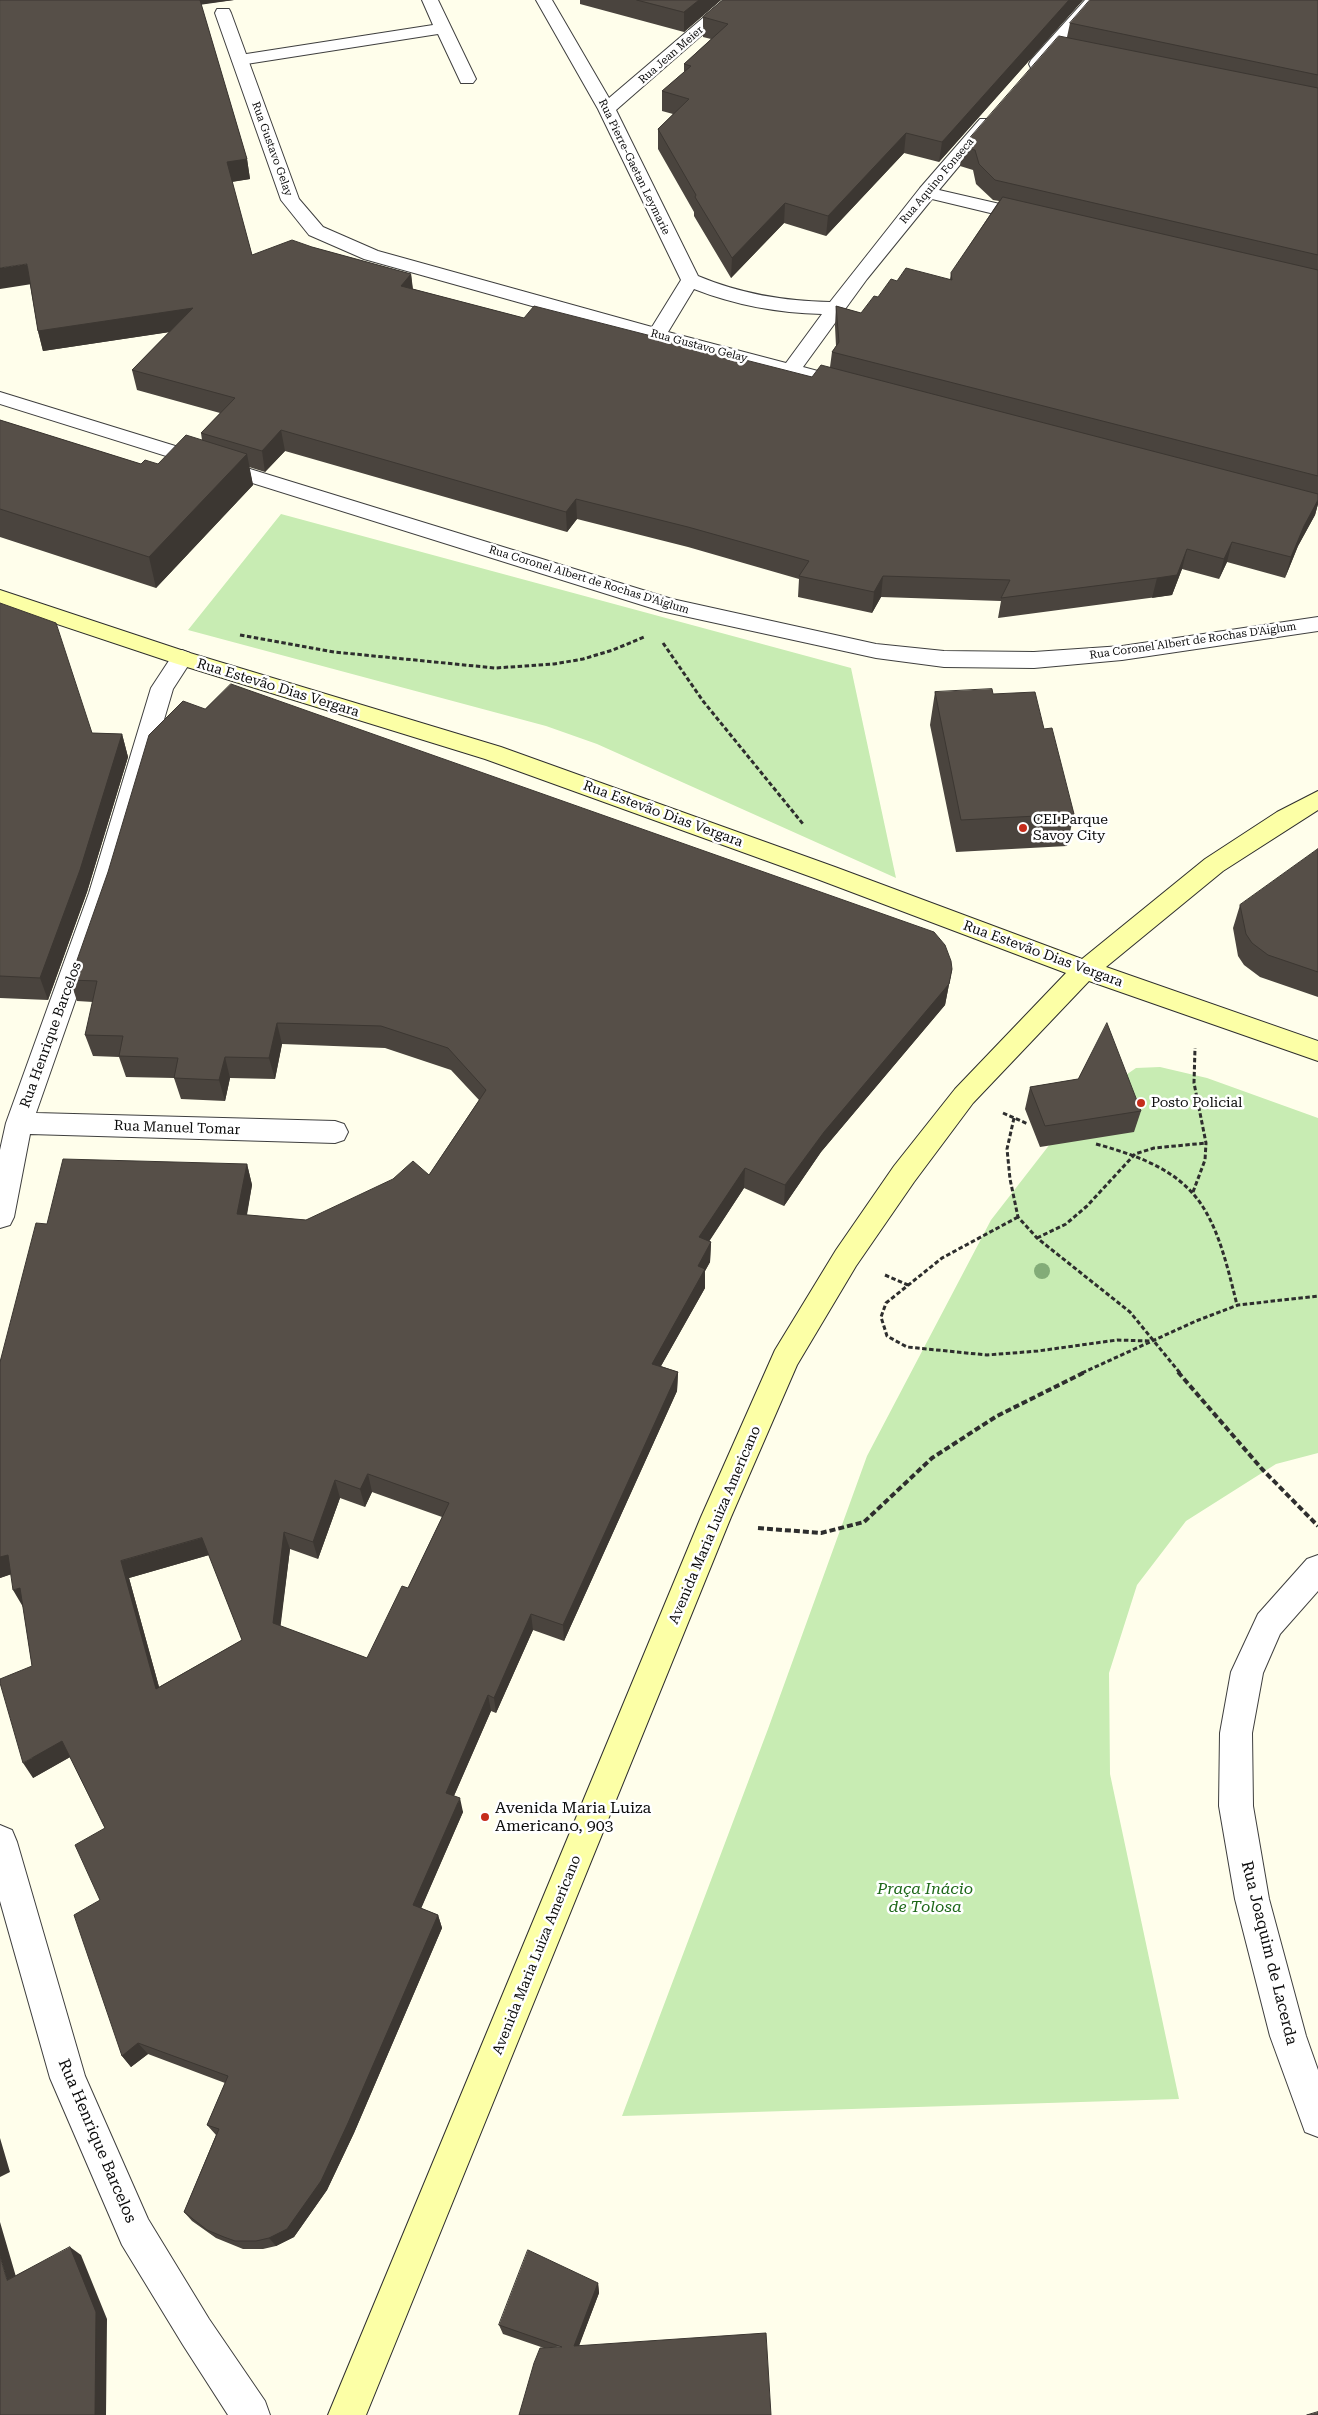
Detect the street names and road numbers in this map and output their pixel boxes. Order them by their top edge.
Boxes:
street label: Rua Jean Meier [636,23,706,87]
street label: Rua Pierre-Gaetan Leymarie [595,97,673,237]
street label: Rua Gustavo Gelay [249,100,295,198]
street label: Rua Aquino Fonseca [897,135,977,227]
street label: Rua Gustavo Gelay [649,327,749,365]
street label: Rua Coronel Albert de Rochas D'Aiglum [487,543,691,617]
street label: Rua Coronel Albert de Rochas D'Aiglum [1089,620,1297,662]
street label: Rua Estevão Dias Vergara [195,655,361,721]
street label: Rua Estevão Dias Vergara [581,777,745,851]
street label: Rua Estevão Dias Vergara [961,917,1125,991]
street label: Rua Henrique Barcelos [17,960,85,1110]
street label: Rua Manuel Tomar [114,1117,240,1139]
street label: Avenida Maria Luiza Americano [666,1423,764,1627]
street label: Avenida Maria Luiza Americano [489,1853,585,2057]
street label: Rua Joaquim de Lacerda [1237,1859,1301,2047]
street label: Rua Henrique Barcelos [54,2056,140,2226]

